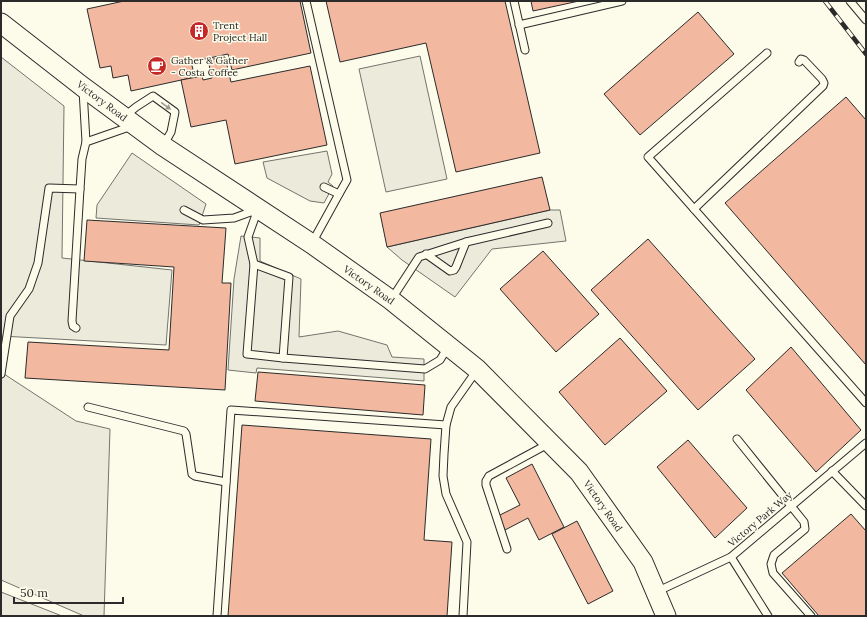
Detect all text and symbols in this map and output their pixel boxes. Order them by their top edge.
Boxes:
place label: Trent Project Hall [213,19,268,44]
building icon: Trent Project Hall [188,20,210,42]
place label: Gather & Gather - Costa Coffee [171,54,248,79]
cafe icon: Gather & Gather - Costa Coffee [146,55,168,77]
street label: Victory Road [73,77,130,124]
one-way arrow [161,102,172,110]
street label: Victory Road [340,262,397,307]
street label: Victory Road [580,477,625,534]
street label: Victory Park Way [724,488,795,550]
scale bar [14,579,123,605]
text: 50 m [20,585,48,600]

